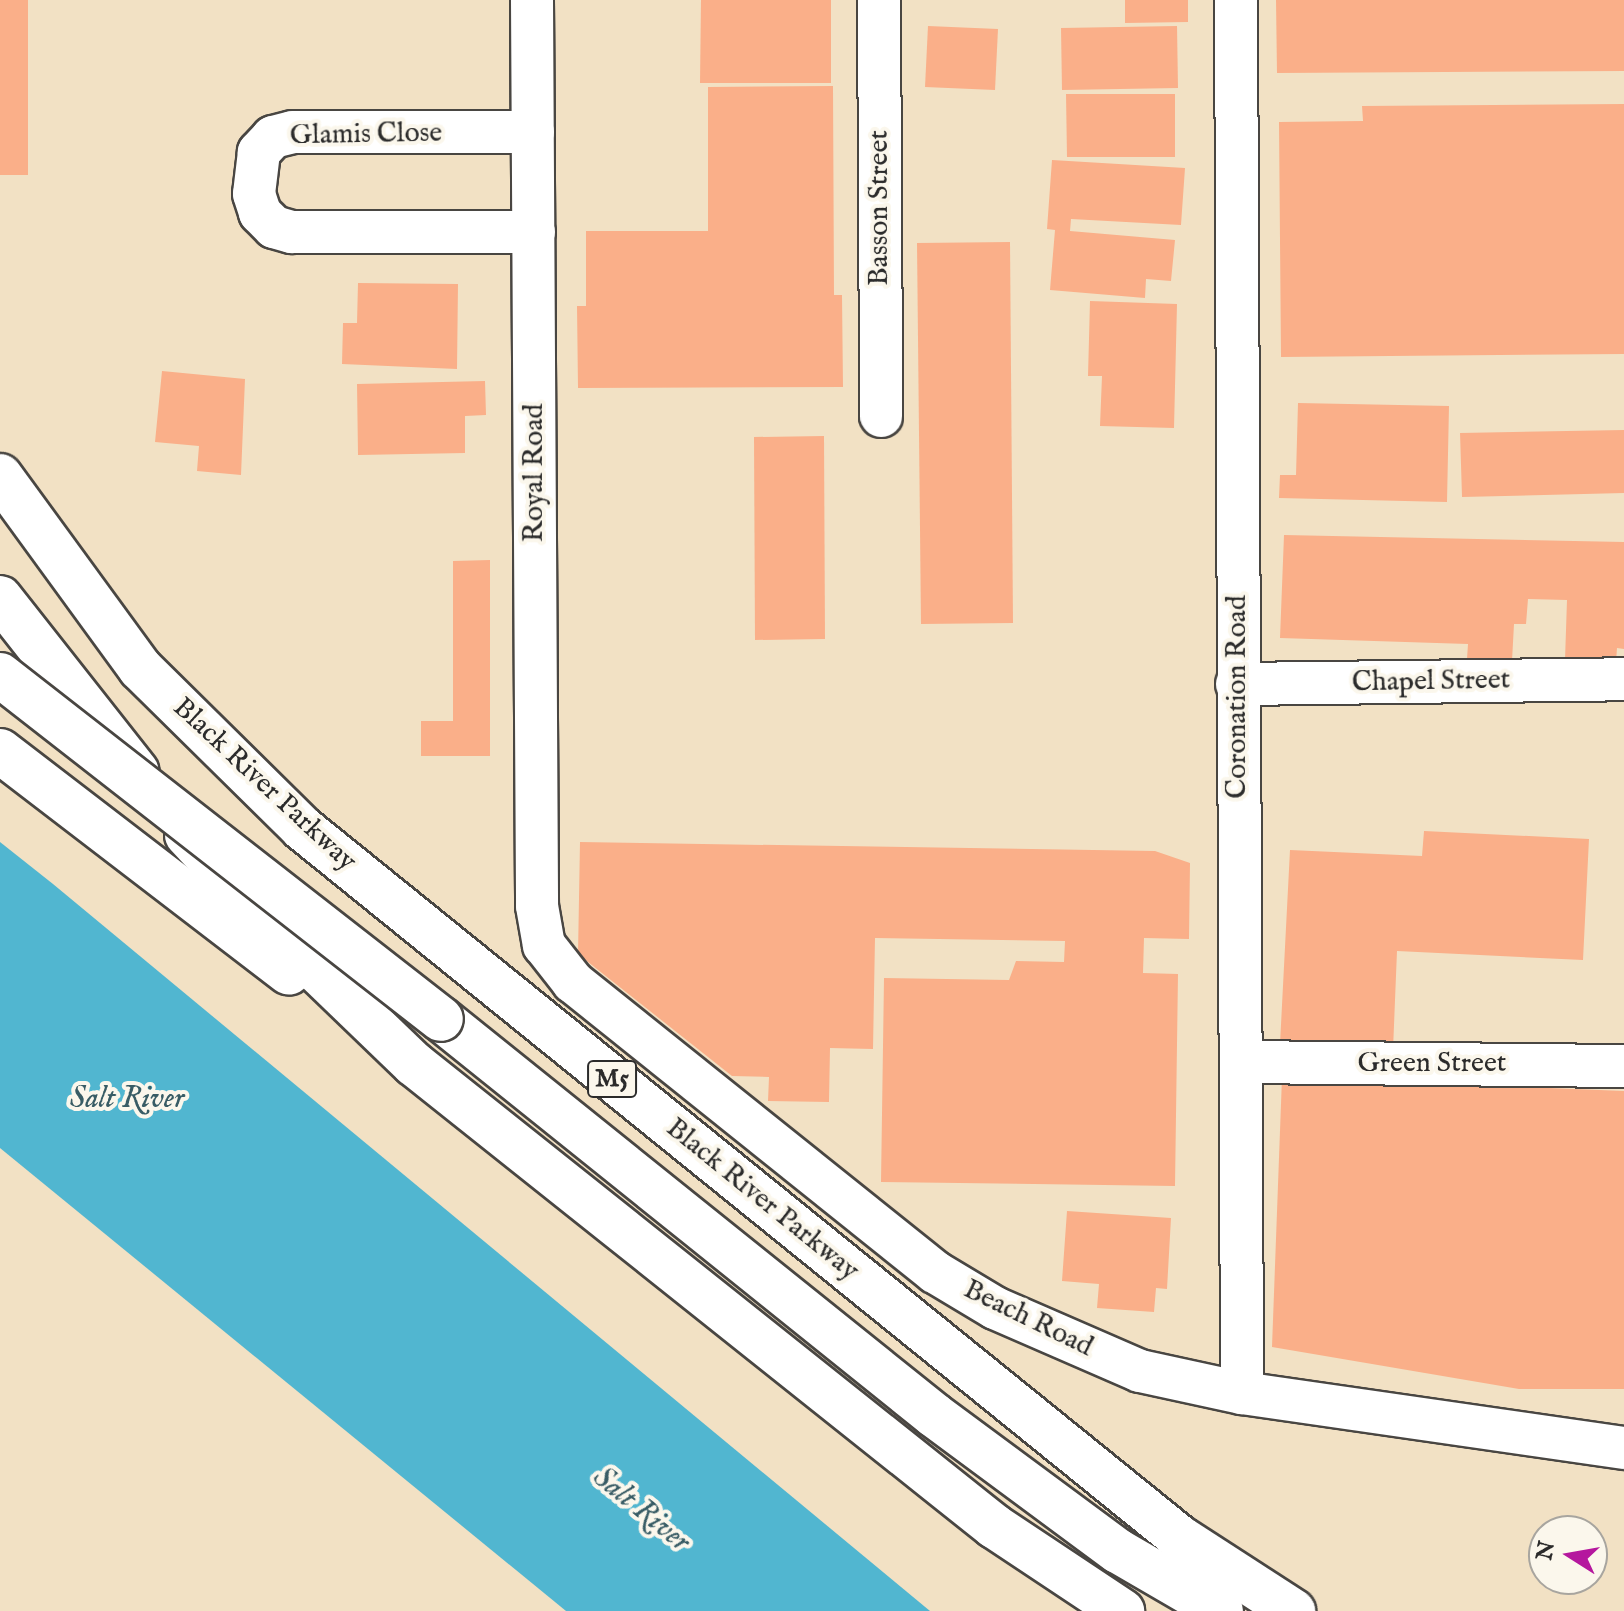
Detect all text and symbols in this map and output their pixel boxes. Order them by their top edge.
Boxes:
street label: Glamis Close [290,117,442,153]
street label: Basson Street [863,130,897,286]
street label: Royal Road [518,404,552,542]
street label: Coronation Road [1221,595,1255,799]
street label: Chapel Street [1352,664,1510,700]
street label: Black River Parkway [165,691,363,879]
street label: Green Street [1358,1047,1506,1081]
road number: M5 [586,1057,638,1101]
water label: Salt River [70,1081,184,1117]
street label: Black River Parkway [659,1112,865,1288]
street label: Beach Road [958,1273,1098,1365]
water label: Salt River [585,1460,697,1560]
north arrow [1528,1515,1608,1595]
text: N [1531,1539,1562,1563]

